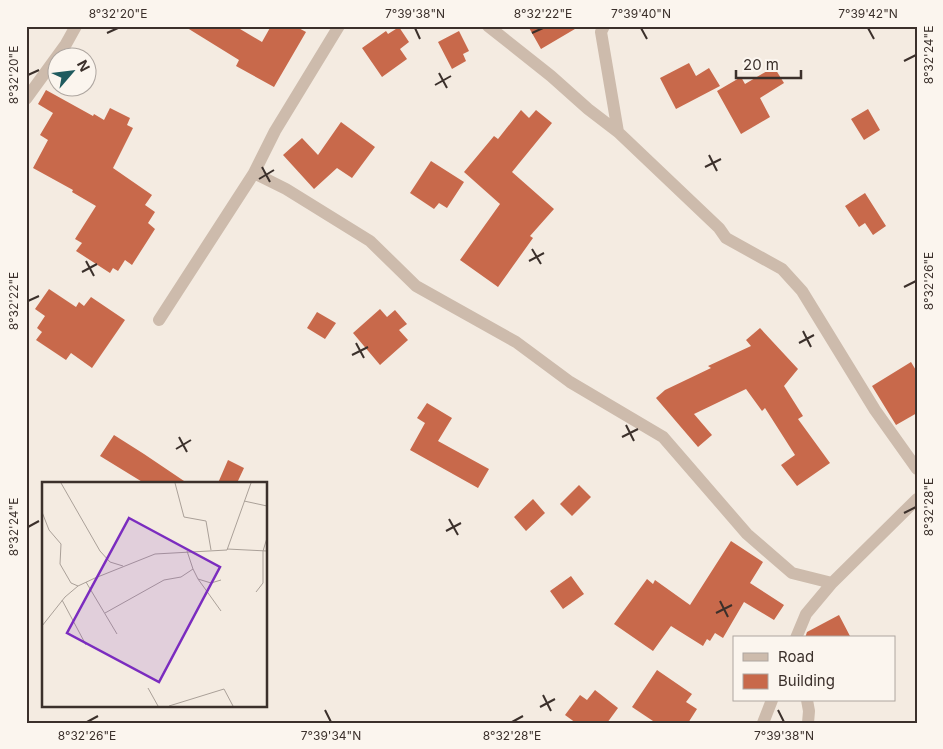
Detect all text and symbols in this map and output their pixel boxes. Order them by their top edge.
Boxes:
text: 8°32'20"E [89,6,147,21]
text: 7°39'38"N [385,6,445,21]
text: 8°32'22"E [514,6,572,21]
text: 7°39'40"N [611,6,671,21]
text: 7°39'42"N [838,6,898,21]
text: 8°32'24"E [921,26,936,84]
text: 8°32'20"E [6,46,21,104]
north arrow [48,48,98,98]
scale bar [736,48,800,80]
text: 20 m [743,55,779,74]
text: N [74,57,94,74]
text: 8°32'26"E [921,252,936,310]
text: 8°32'22"E [6,272,21,330]
text: 8°32'28"E [921,478,936,536]
inset map [42,482,268,706]
text: 8°32'24"E [6,498,21,556]
legend [733,636,896,702]
text: Road [778,647,814,666]
text: Building [778,671,835,690]
text: 8°32'26"E [58,728,116,743]
text: 7°39'34"N [301,728,361,743]
text: 8°32'28"E [483,728,541,743]
text: 7°39'38"N [754,728,814,743]

